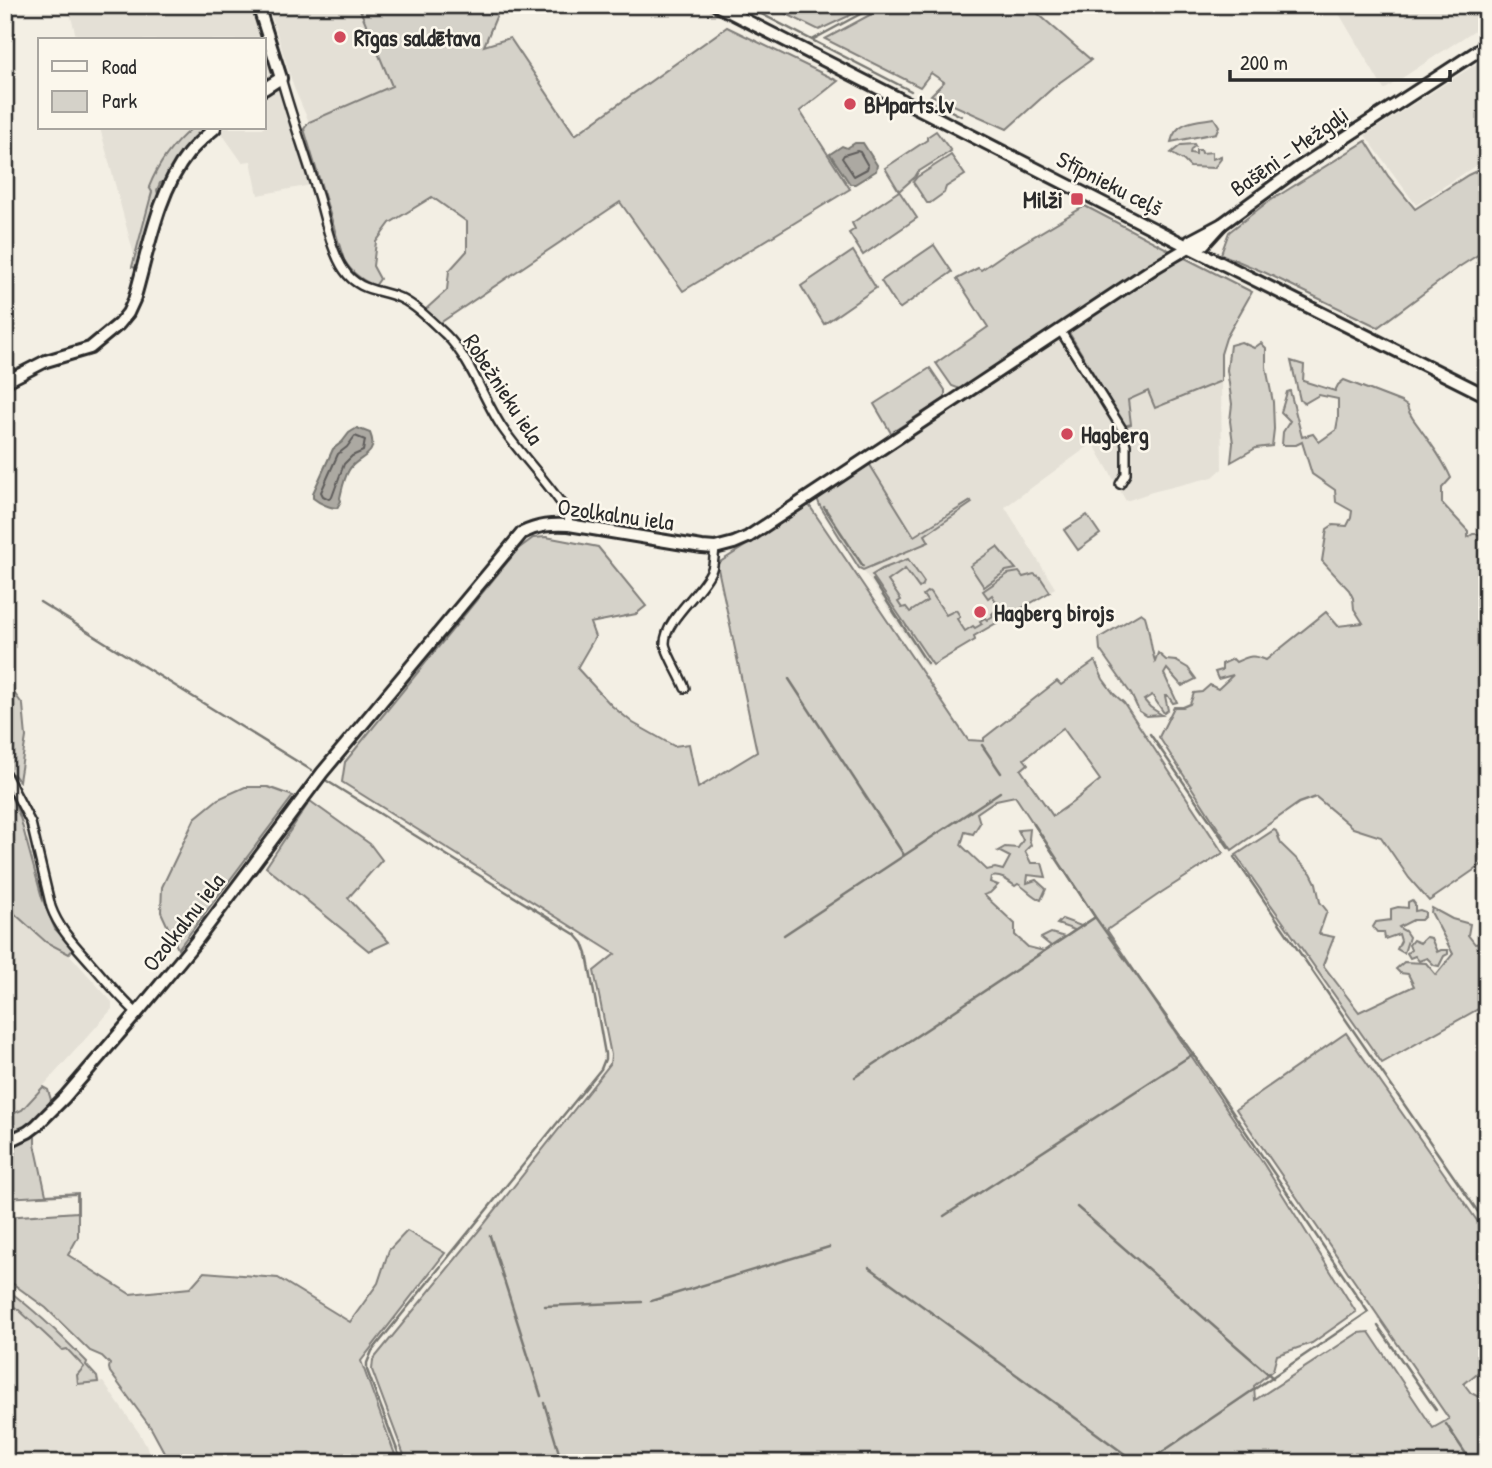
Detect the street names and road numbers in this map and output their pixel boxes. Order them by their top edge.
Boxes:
street label: Bašēni – Mežgaļi [1224,99,1354,203]
street label: Stīpnieku ceļš [1052,143,1169,223]
street label: Robežnieku iela [457,328,551,450]
street label: Ozolkalnu iela [556,491,676,537]
street label: Ozolkalnu iela [135,866,231,978]

